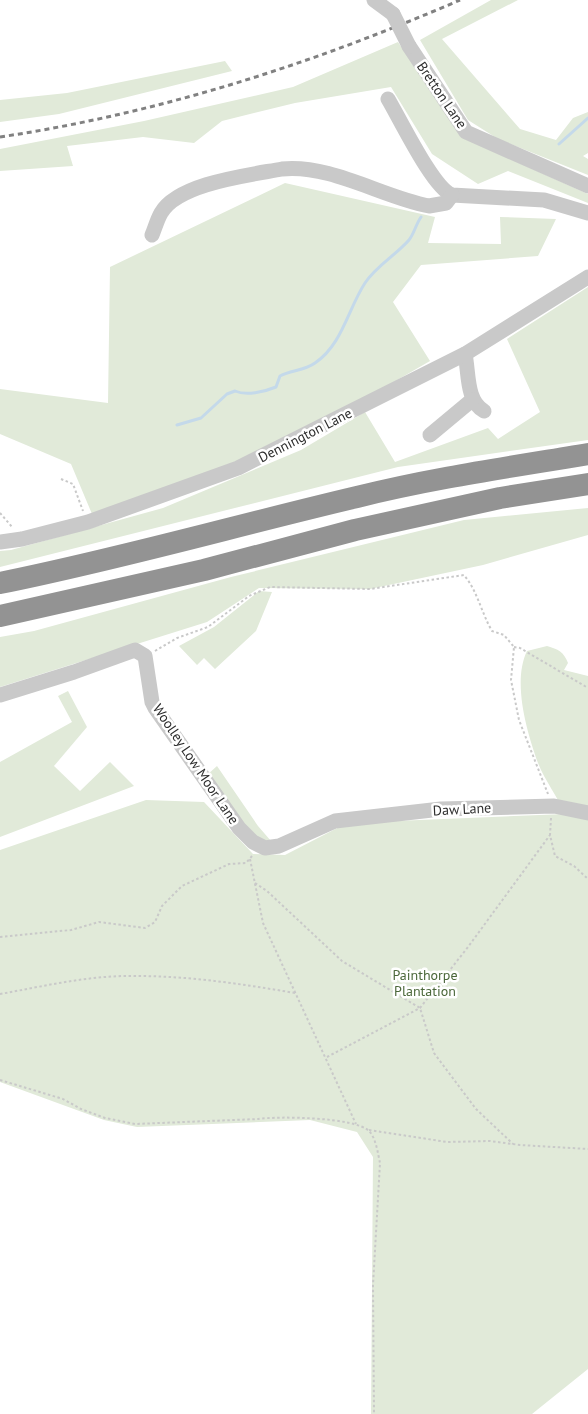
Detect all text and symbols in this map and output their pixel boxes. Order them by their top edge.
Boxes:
street label: Bretton Lane [413,58,471,132]
street label: Dennington Lane [255,404,355,466]
street label: Woolley Low Moor Lane [149,700,243,828]
street label: Daw Lane [432,798,492,820]
park label: Painthorpe Plantation [392,966,458,1000]

